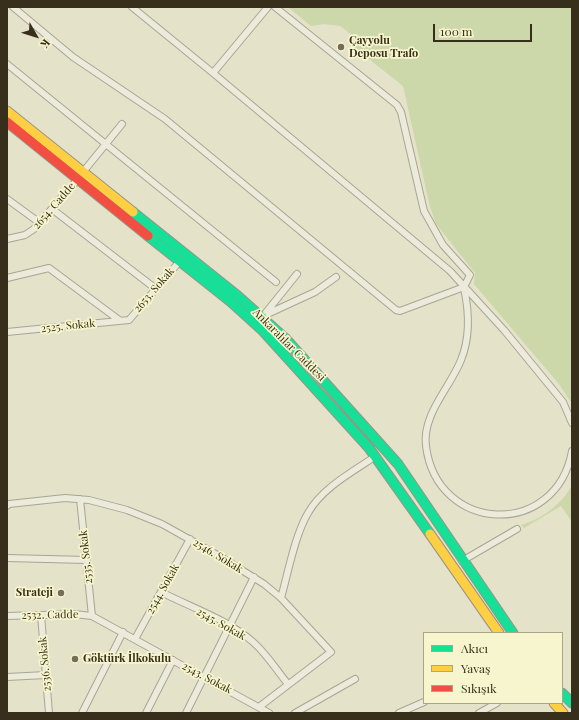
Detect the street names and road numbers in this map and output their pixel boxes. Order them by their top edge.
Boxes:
street label: 2654. Cadde [30,180,78,232]
street label: 2653. Sokak [131,265,177,315]
street label: Ankaralılar Caddesi [250,306,328,384]
street label: 2525. Sokak [40,317,96,335]
street label: 2535. Sokak [77,529,95,585]
street label: 2546. Sokak [191,536,245,576]
street label: 2544. Sokak [144,562,182,616]
street label: 2545. Sokak [194,605,248,643]
street label: 2532. Cadde [21,608,79,622]
street label: 2536. Sokak [36,636,54,692]
street label: 2543. Sokak [180,659,234,697]

